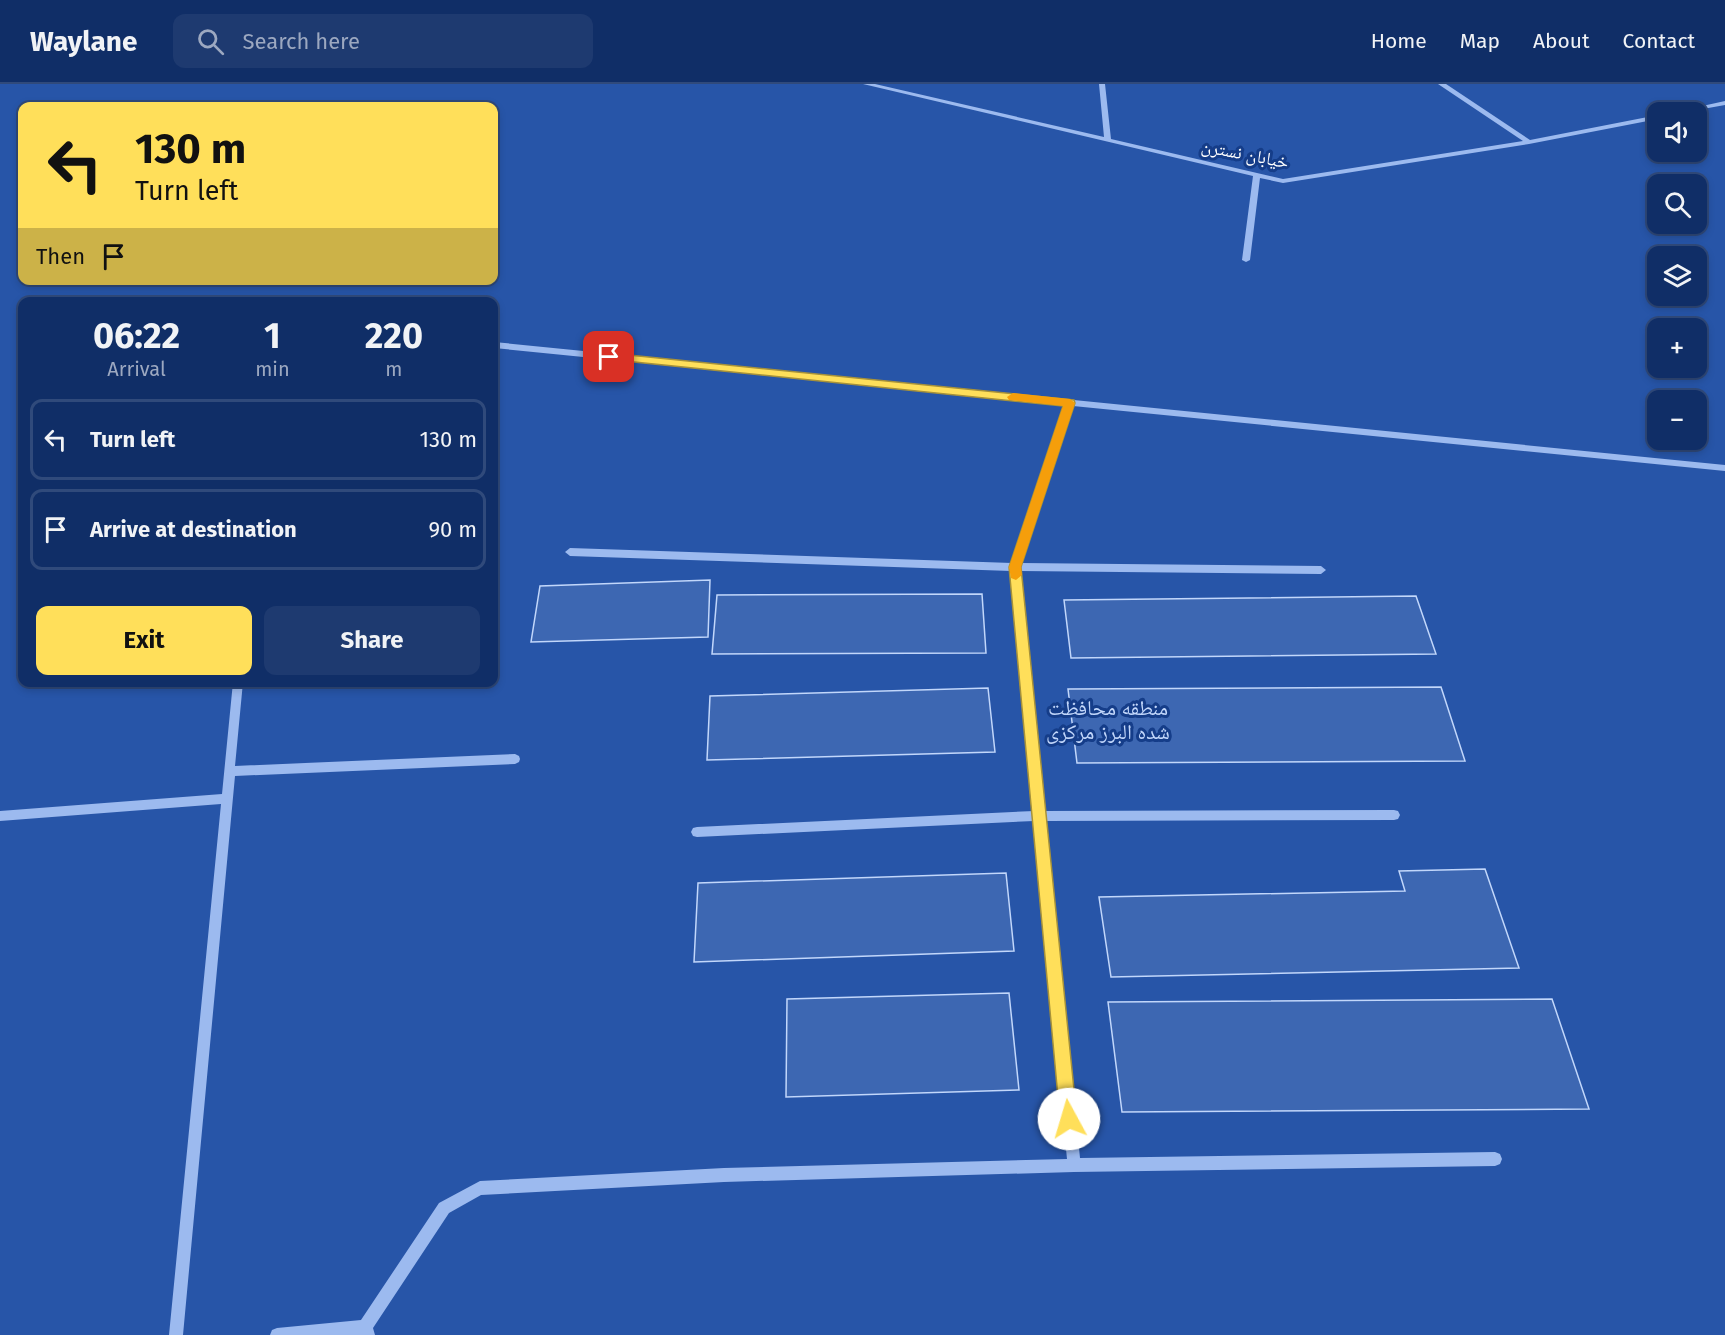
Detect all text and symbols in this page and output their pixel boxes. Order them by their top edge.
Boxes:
search box [173,14,593,68]
text: Waylane [30,25,137,58]
icon: search [194,25,227,58]
text: Search here [242,28,360,55]
text: Home [1371,28,1427,54]
text: Map [1460,28,1500,54]
text: About [1533,28,1590,54]
text: Contact [1623,28,1695,54]
map controls [1647,102,1707,450]
button: sound [1647,102,1707,162]
text: 130 m [135,124,246,174]
icon: left [36,126,114,204]
street label: خیابان نسترن [1199,135,1291,173]
button: search [1647,174,1707,234]
text: Turn left [135,175,238,207]
icon: arrive [97,240,130,273]
text: Then [36,243,85,270]
button: layers [1647,246,1707,306]
text: 06:22 [93,314,180,358]
text: 1 [264,314,281,358]
text: 220 [365,314,423,358]
button: + [1647,318,1707,378]
pin [583,331,634,382]
icon: arrive [592,340,625,373]
text: Arrival [107,357,166,381]
text: min [255,357,290,381]
text: m [385,357,402,381]
button: − [1647,390,1707,450]
icon: left [39,423,72,456]
text: Turn left [90,426,175,453]
text: 130 m [420,426,477,453]
icon: arrive [39,513,72,546]
text: Arrive at destination [90,516,297,543]
text: 90 m [428,516,477,543]
button: Exit [36,606,252,675]
button: Share [264,606,480,675]
park label: منطقه محافظت شده البرز مرکزی [1046,695,1170,745]
position arrow [1037,1087,1101,1151]

